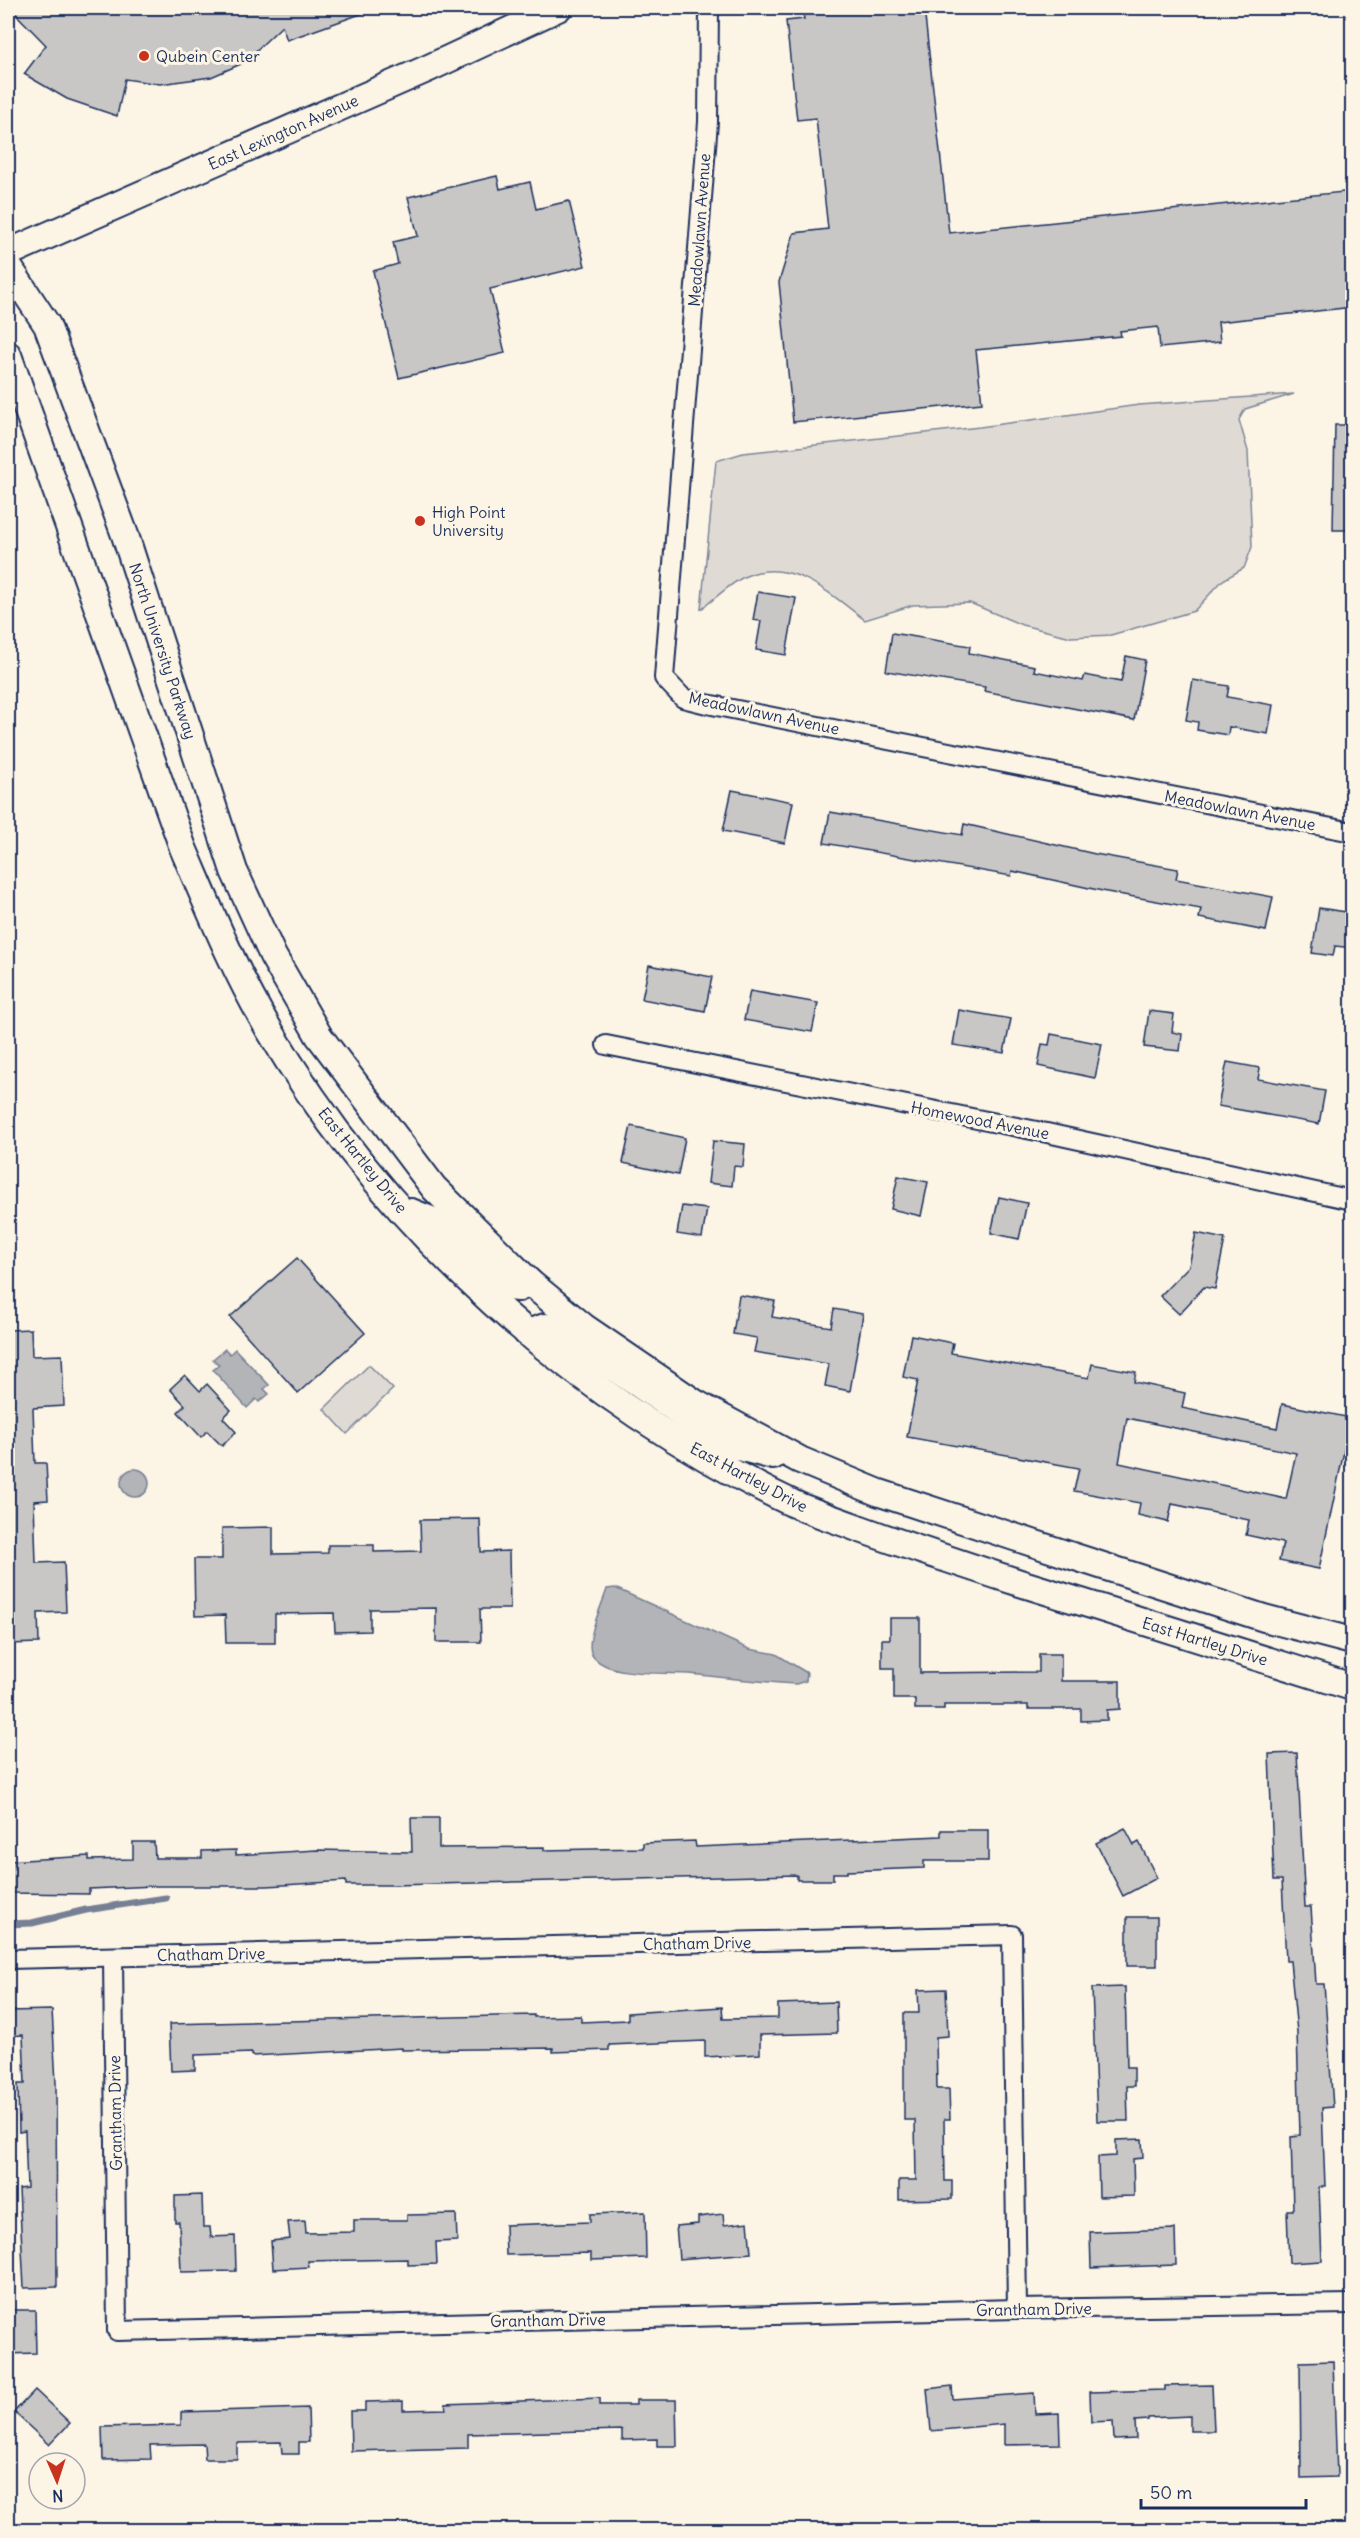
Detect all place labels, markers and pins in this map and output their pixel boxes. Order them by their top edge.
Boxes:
place label: Qubein Center [156,46,260,66]
marker: Qubein Center [137,49,151,63]
place label: High Point University [432,502,506,540]
marker: High Point University [413,514,427,528]

